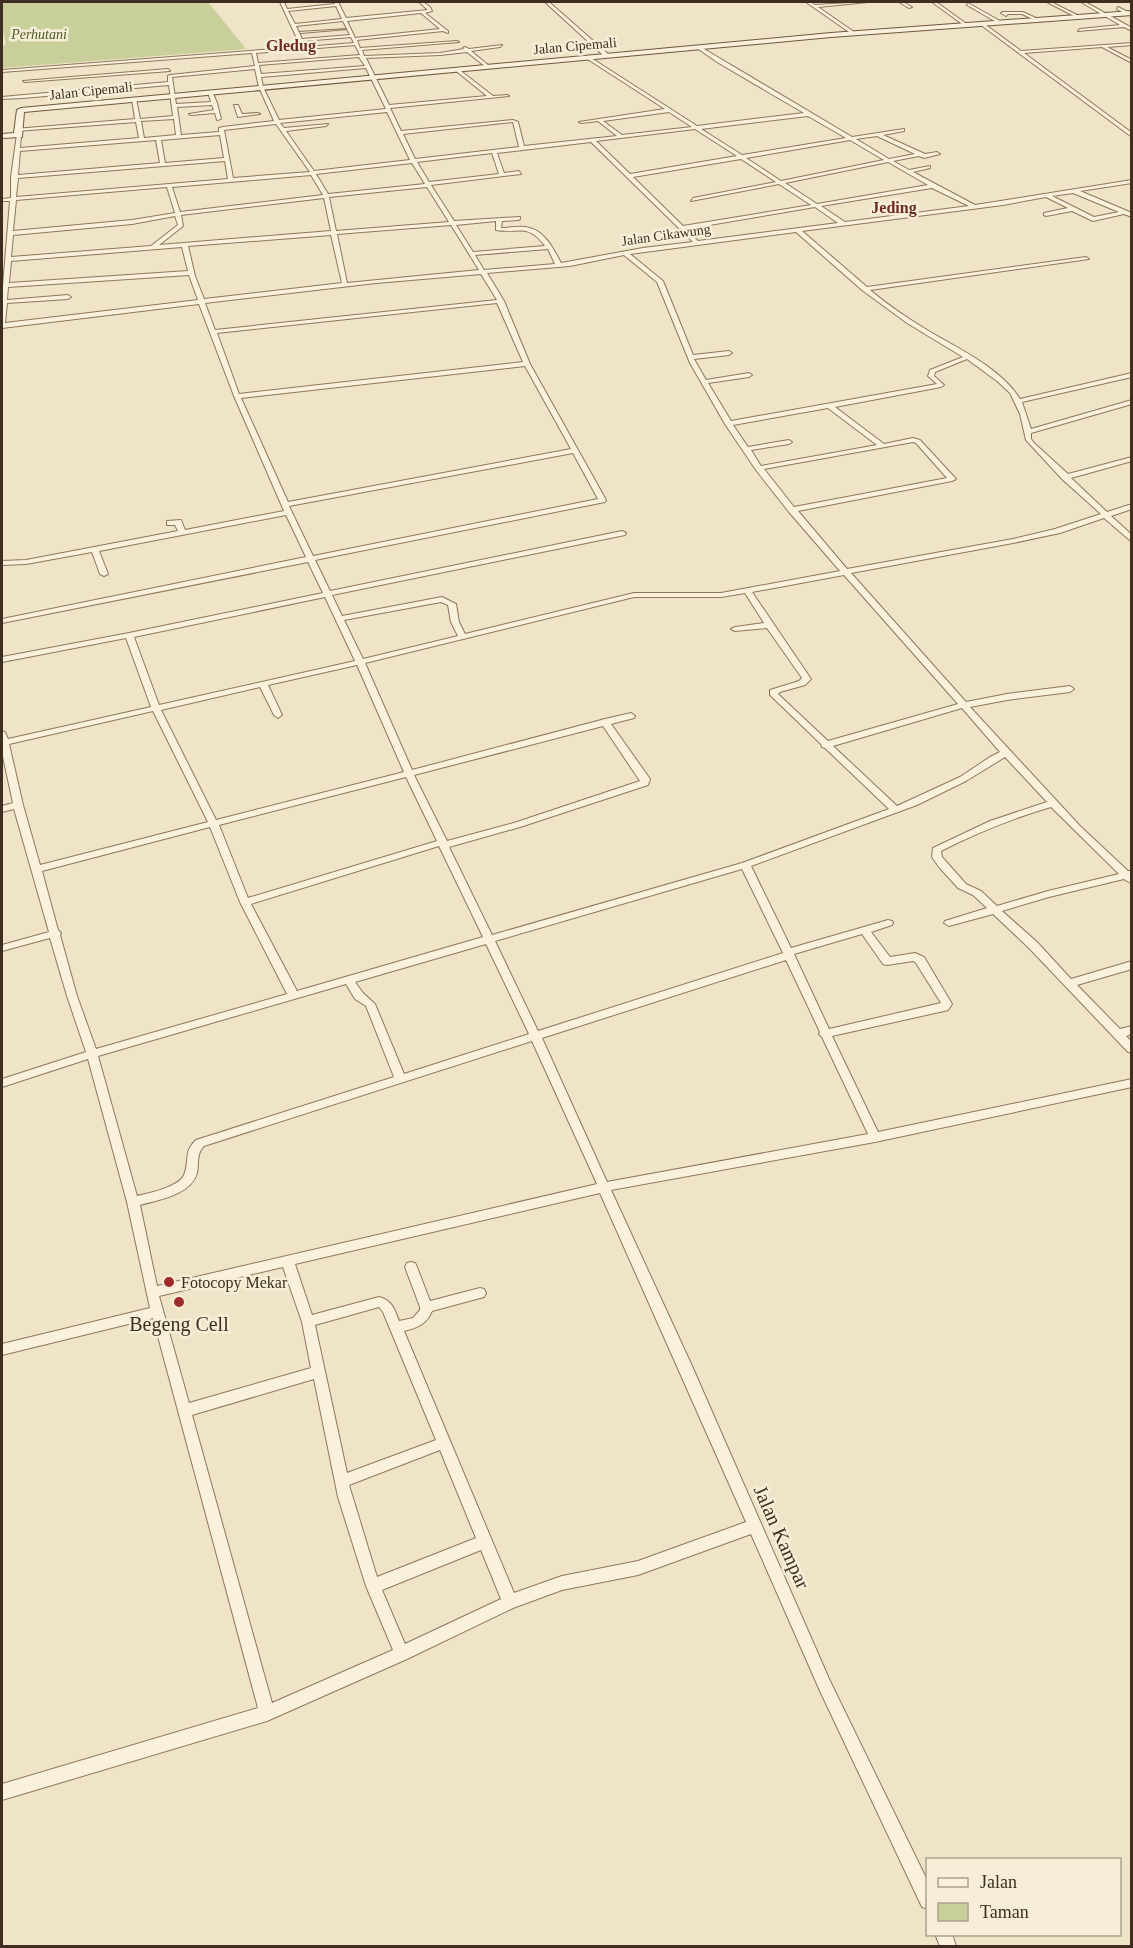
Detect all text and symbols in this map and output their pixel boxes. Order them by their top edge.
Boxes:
park label: Perhutani [10,27,67,42]
street label: Jalan Cipemali [533,35,617,57]
district label: Gledug [266,37,316,55]
street label: Jalan Cipemali [49,79,133,103]
district label: Jeding [871,199,917,217]
street label: Jalan Cikawung [620,221,712,249]
place label: Fotocopy Mekar [181,1274,288,1292]
marker: Fotocopy Mekar [162,1275,176,1289]
marker: Begeng Cell [172,1295,186,1309]
place label: Begeng Cell [129,1313,229,1336]
street label: Jalan Kampar [749,1482,815,1593]
legend [926,1858,1121,1936]
text: Jalan [980,1872,1017,1892]
text: Taman [980,1902,1029,1922]

